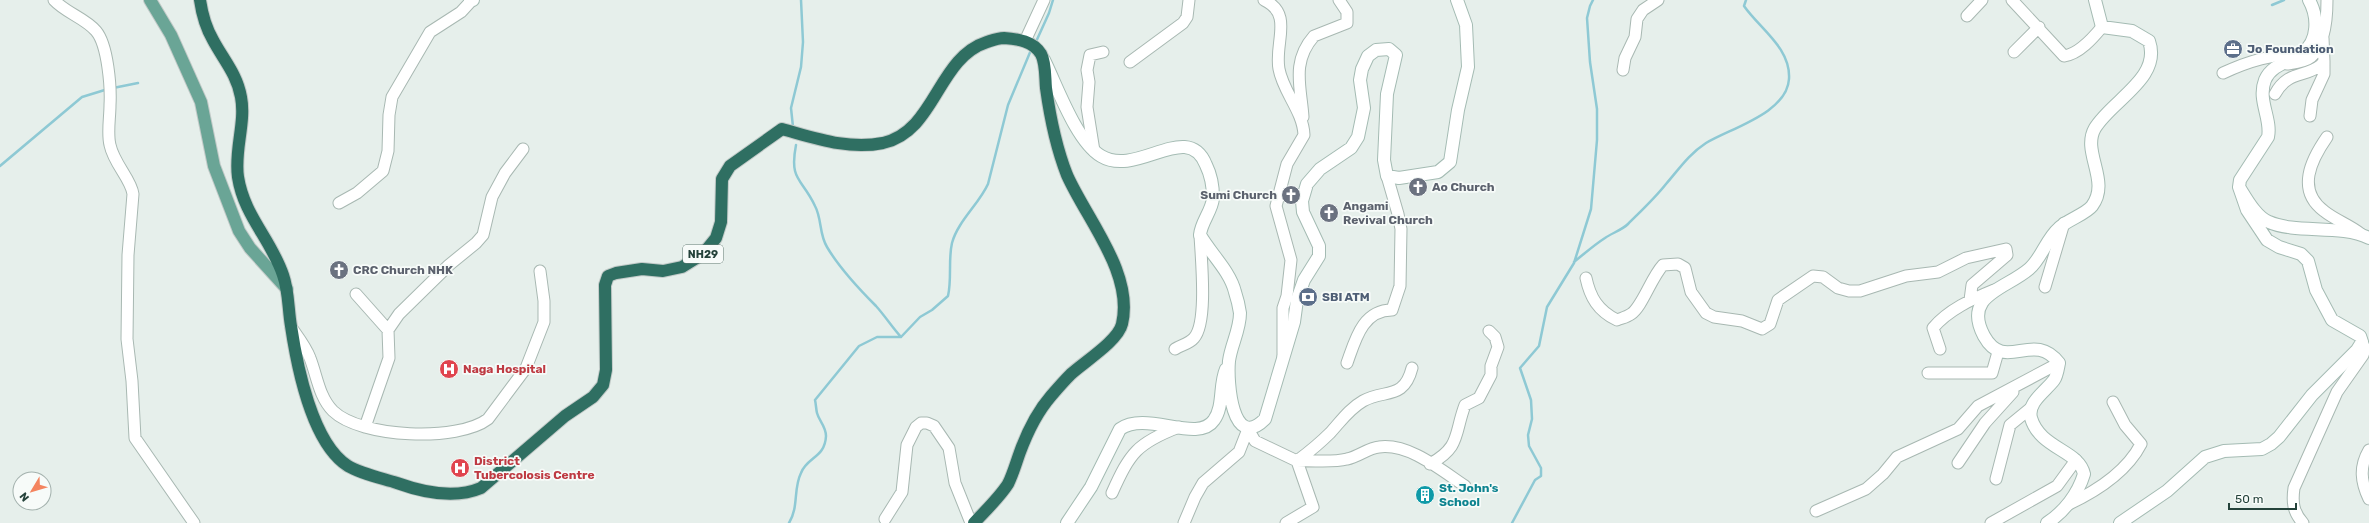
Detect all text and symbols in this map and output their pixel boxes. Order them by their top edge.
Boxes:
office icon: Jo Foundation [2222,38,2244,60]
place label: Jo Foundation [2247,42,2334,56]
church icon: Ao Church [1407,176,1429,198]
place label: Ao Church [1432,180,1495,194]
church icon: Sumi Church [1280,184,1302,206]
place label: Sumi Church [1200,188,1277,202]
place label: Angami Revival Church [1343,199,1433,227]
church icon: Angami Revival Church [1318,202,1340,224]
road number: NH29 [683,245,723,263]
church icon: CRC Church NHK [328,259,350,281]
place label: CRC Church NHK [353,263,453,277]
bank icon: SBI ATM [1297,286,1319,308]
place label: SBI ATM [1322,290,1370,304]
hospital icon: Naga Hospital [438,358,460,380]
place label: Naga Hospital [463,362,546,376]
place label: District Tubercolosis Centre [474,454,595,482]
hospital icon: District Tubercolosis Centre [449,457,471,479]
north arrow [12,471,52,511]
place label: St. John's School [1439,481,1499,509]
building icon: St. John's School [1414,484,1436,506]
scale bar [2229,485,2296,511]
text: N [17,490,32,504]
text: 50 m [2235,492,2263,506]

